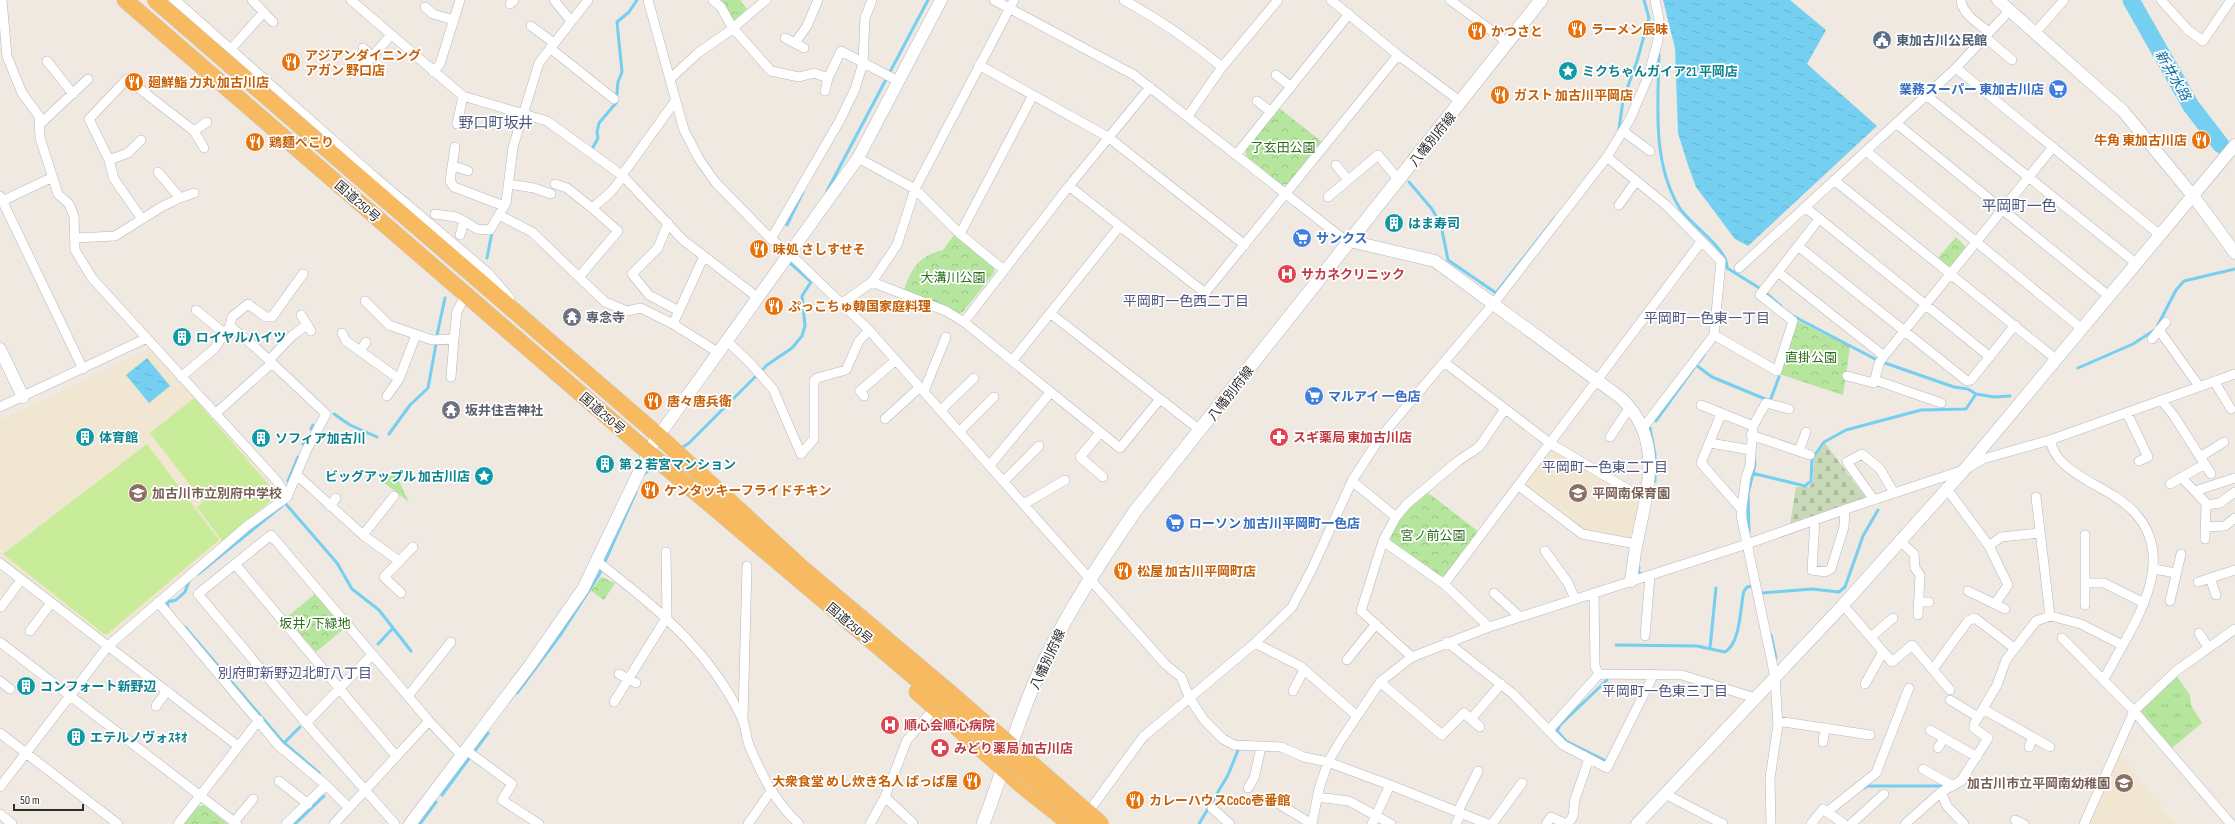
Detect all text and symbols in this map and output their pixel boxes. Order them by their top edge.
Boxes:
restaurant icon: ラーメン辰味 [1566,18,1588,40]
restaurant icon: かつさと [1466,20,1488,42]
place label: ラーメン辰味 [1591,22,1668,38]
place label: かつさと [1491,24,1543,40]
public building icon: 東加古川公民館 [1871,29,1893,51]
place label: 東加古川公民館 [1896,33,1987,49]
water label: 新井水路 [2151,47,2194,105]
place label: アジアンダイニング アガン 野口店 [305,48,421,79]
restaurant icon: アジアンダイニング アガン 野口店 [280,51,302,73]
place icon: ミクちゃんガイア21 平岡店 [1557,60,1579,82]
place label: ミクちゃんガイア21 平岡店 [1582,64,1738,80]
restaurant icon: 廻鮮鮨 力丸 加古川店 [123,71,145,93]
place label: 廻鮮鮨 力丸 加古川店 [148,75,269,91]
supermarket icon: 業務スーパー 東加古川店 [2047,78,2069,100]
place label: 業務スーパー 東加古川店 [1899,82,2044,98]
restaurant icon: ガスト 加古川平岡店 [1489,84,1511,106]
place label: ガスト 加古川平岡店 [1514,88,1633,104]
street label: 八幡別府線 [1406,109,1459,170]
district label: 野口町坂井 [458,114,534,133]
restaurant icon: 牛角 東加古川店 [2190,129,2212,151]
restaurant icon: 鶏麺ぺこり [244,131,266,153]
place label: 牛角 東加古川店 [2094,133,2187,149]
place label: 鶏麺ぺこり [269,135,334,151]
park label: 了玄田公園 [1250,140,1316,156]
street label: 国道250号 [331,178,383,226]
district label: 平岡町一色 [1981,197,2057,216]
building icon: はま寿司 [1383,212,1405,234]
place label: はま寿司 [1408,216,1460,232]
supermarket icon: サンクス [1291,227,1313,249]
place label: サンクス [1316,231,1368,247]
restaurant icon: 味処 さしすせそ [748,238,770,260]
place label: 味処 さしすせそ [773,242,866,258]
hospital icon: サカネクリニック [1276,263,1298,285]
place label: サカネクリニック [1301,267,1405,283]
park label: 大溝川公園 [920,270,986,286]
district label: 平岡町一色西二丁目 [1123,293,1249,310]
restaurant icon: ぷっこちゅ韓国家庭料理 [763,295,785,317]
place label: ぷっこちゅ韓国家庭料理 [788,299,931,315]
temple icon: 専念寺 [561,306,583,328]
place label: 専念寺 [586,310,625,326]
district label: 平岡町一色東一丁目 [1644,310,1770,327]
building icon: ロイヤルハイツ [171,326,193,348]
place label: ロイヤルハイツ [196,330,286,346]
park label: 直掛公園 [1785,350,1837,366]
street label: 八幡別府線 [1204,363,1257,424]
supermarket icon: マルアイ 一色店 [1303,385,1325,407]
place label: マルアイ 一色店 [1328,389,1420,405]
street label: 国道250号 [576,390,628,438]
restaurant icon: 唐々唐兵衛 [642,390,664,412]
place label: 唐々唐兵衛 [667,394,732,410]
temple icon: 坂井住吉神社 [440,399,462,421]
place label: 坂井住吉神社 [465,403,543,419]
building icon: 体育館 [74,426,96,448]
pharmacy icon: スギ薬局 東加古川店 [1268,426,1290,448]
building icon: ソフィア加古川 [250,427,272,449]
place label: 体育館 [99,430,138,446]
place label: スギ薬局 東加古川店 [1293,430,1412,446]
place label: ソフィア加古川 [275,431,366,447]
building icon: 第２若宮マンション [594,453,616,475]
place label: 第２若宮マンション [619,457,736,473]
district label: 平岡町一色東二丁目 [1542,459,1668,476]
place icon: ビッグアップル 加古川店 [473,465,495,487]
place label: ビッグアップル 加古川店 [325,469,470,485]
restaurant icon: ケンタッキーフライドチキン [639,479,661,501]
school or university icon: 加古川市立別府中学校 [127,482,149,504]
school or university icon: 平岡南保育園 [1567,482,1589,504]
place label: ケンタッキーフライドチキン [664,483,831,499]
place label: 加古川市立別府中学校 [152,486,282,502]
place label: 平岡南保育園 [1592,486,1670,502]
supermarket icon: ローソン 加古川平岡町一色店 [1164,512,1186,534]
place label: ローソン 加古川平岡町一色店 [1189,516,1360,532]
park label: 宮ノ前公園 [1400,528,1466,544]
restaurant icon: 松屋 加古川平岡町店 [1112,560,1134,582]
place label: 松屋 加古川平岡町店 [1137,564,1256,580]
street label: 国道250号 [823,600,876,648]
park label: 坂井ﾉ下緑地 [279,616,351,632]
street label: 八幡別府線 [1027,627,1069,692]
district label: 別府町新野辺北町八丁目 [218,665,372,682]
building icon: コンフォート新野辺 [15,675,37,697]
place label: コンフォート新野辺 [40,679,157,695]
district label: 平岡町一色東三丁目 [1602,683,1728,700]
hospital icon: 順心会順心病院 [879,714,901,736]
place label: 順心会順心病院 [904,718,995,734]
building icon: エテルノヴォｽｷｵ [65,726,87,748]
place label: エテルノヴォｽｷｵ [90,730,188,746]
pharmacy icon: みどり薬局 加古川店 [929,737,951,759]
place label: みどり薬局 加古川店 [954,741,1073,757]
restaurant icon: 大衆食堂 めし炊き名人 ぱっぱ屋 [961,770,983,792]
school or university icon: 加古川市立平岡南幼稚園 [2113,772,2135,794]
place label: 大衆食堂 めし炊き名人 ぱっぱ屋 [772,774,958,790]
place label: 加古川市立平岡南幼稚園 [1967,776,2110,792]
scale bar [14,786,83,812]
restaurant icon: カレーハウスCoCo壱番館 [1124,789,1146,811]
text: 50 m [20,793,40,808]
place label: カレーハウスCoCo壱番館 [1149,793,1290,809]

